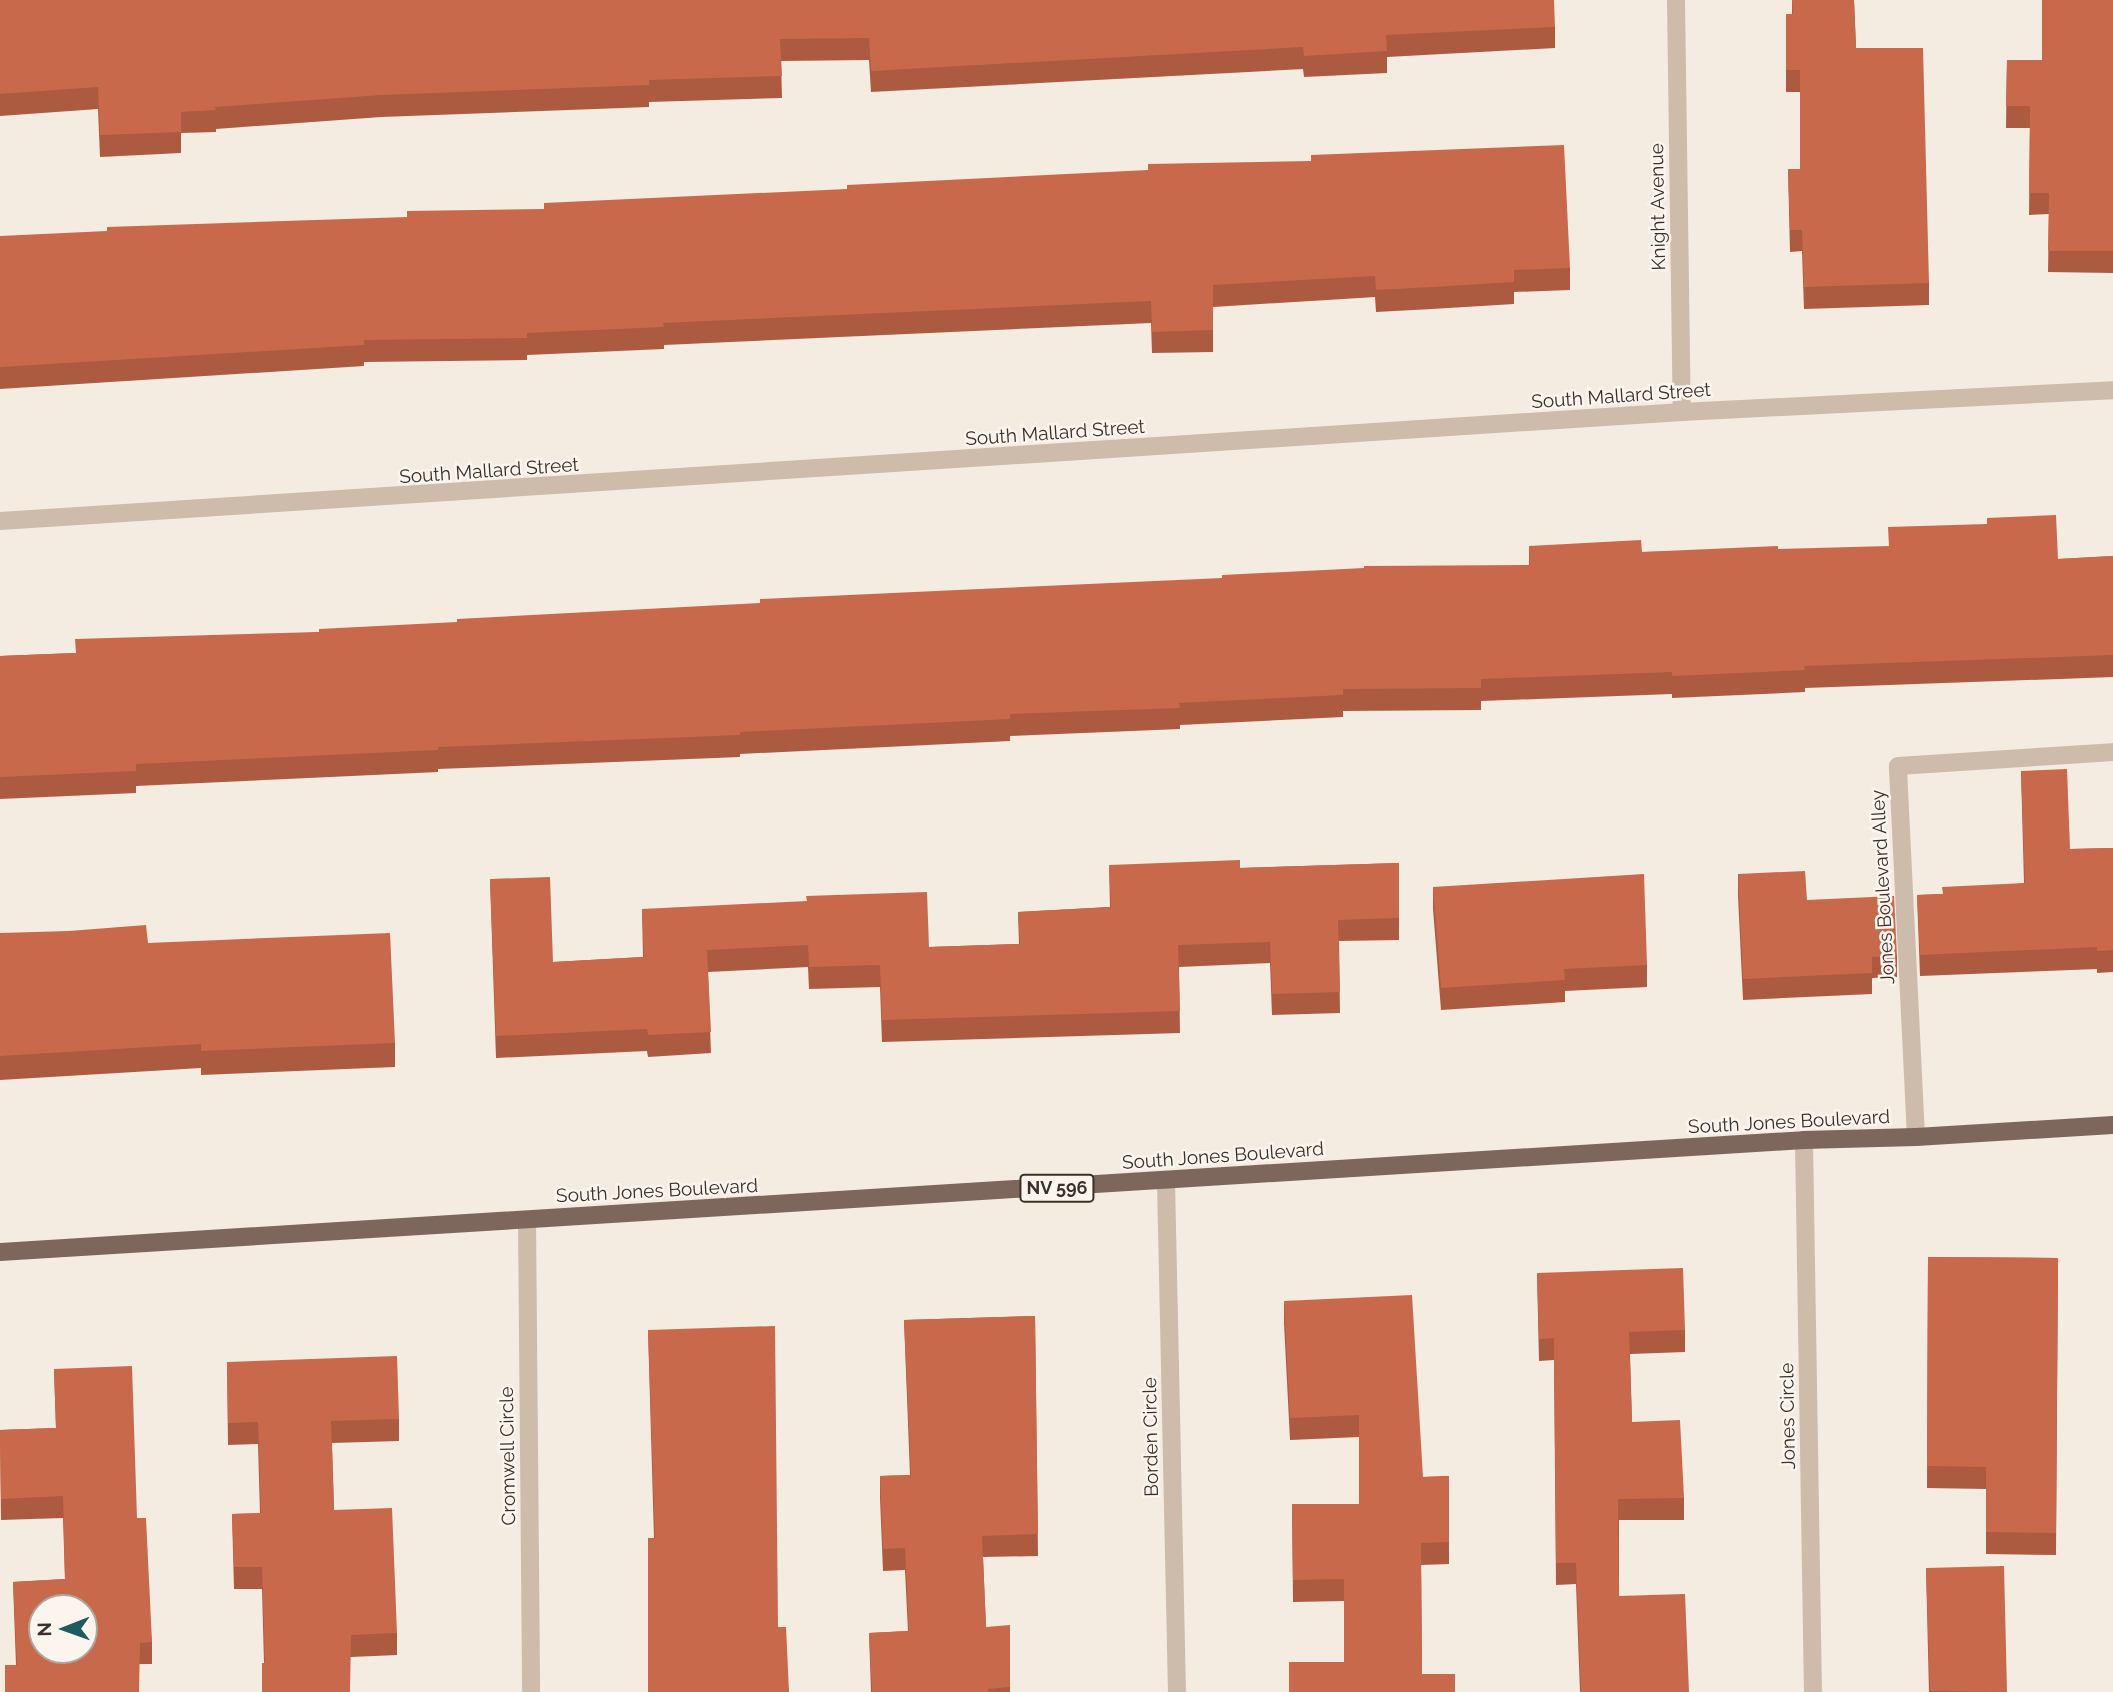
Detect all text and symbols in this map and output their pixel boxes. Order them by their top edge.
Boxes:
street label: Knight Avenue [1645,143,1671,271]
street label: South Mallard Street [1531,378,1711,414]
street label: South Mallard Street [965,415,1145,451]
street label: South Mallard Street [399,453,579,489]
street label: Jones Boulevard Alley [1867,789,1899,985]
street label: South Jones Boulevard [1687,1105,1891,1139]
street label: South Jones Boulevard [1121,1138,1325,1174]
street label: South Jones Boulevard [555,1174,759,1208]
road number: NV 596 [1018,1174,1096,1203]
street label: Jones Circle [1776,1362,1800,1470]
street label: Borden Circle [1139,1377,1163,1497]
street label: Cromwell Circle [495,1386,521,1526]
north arrow [28,1594,98,1664]
text: N [33,1622,55,1637]

